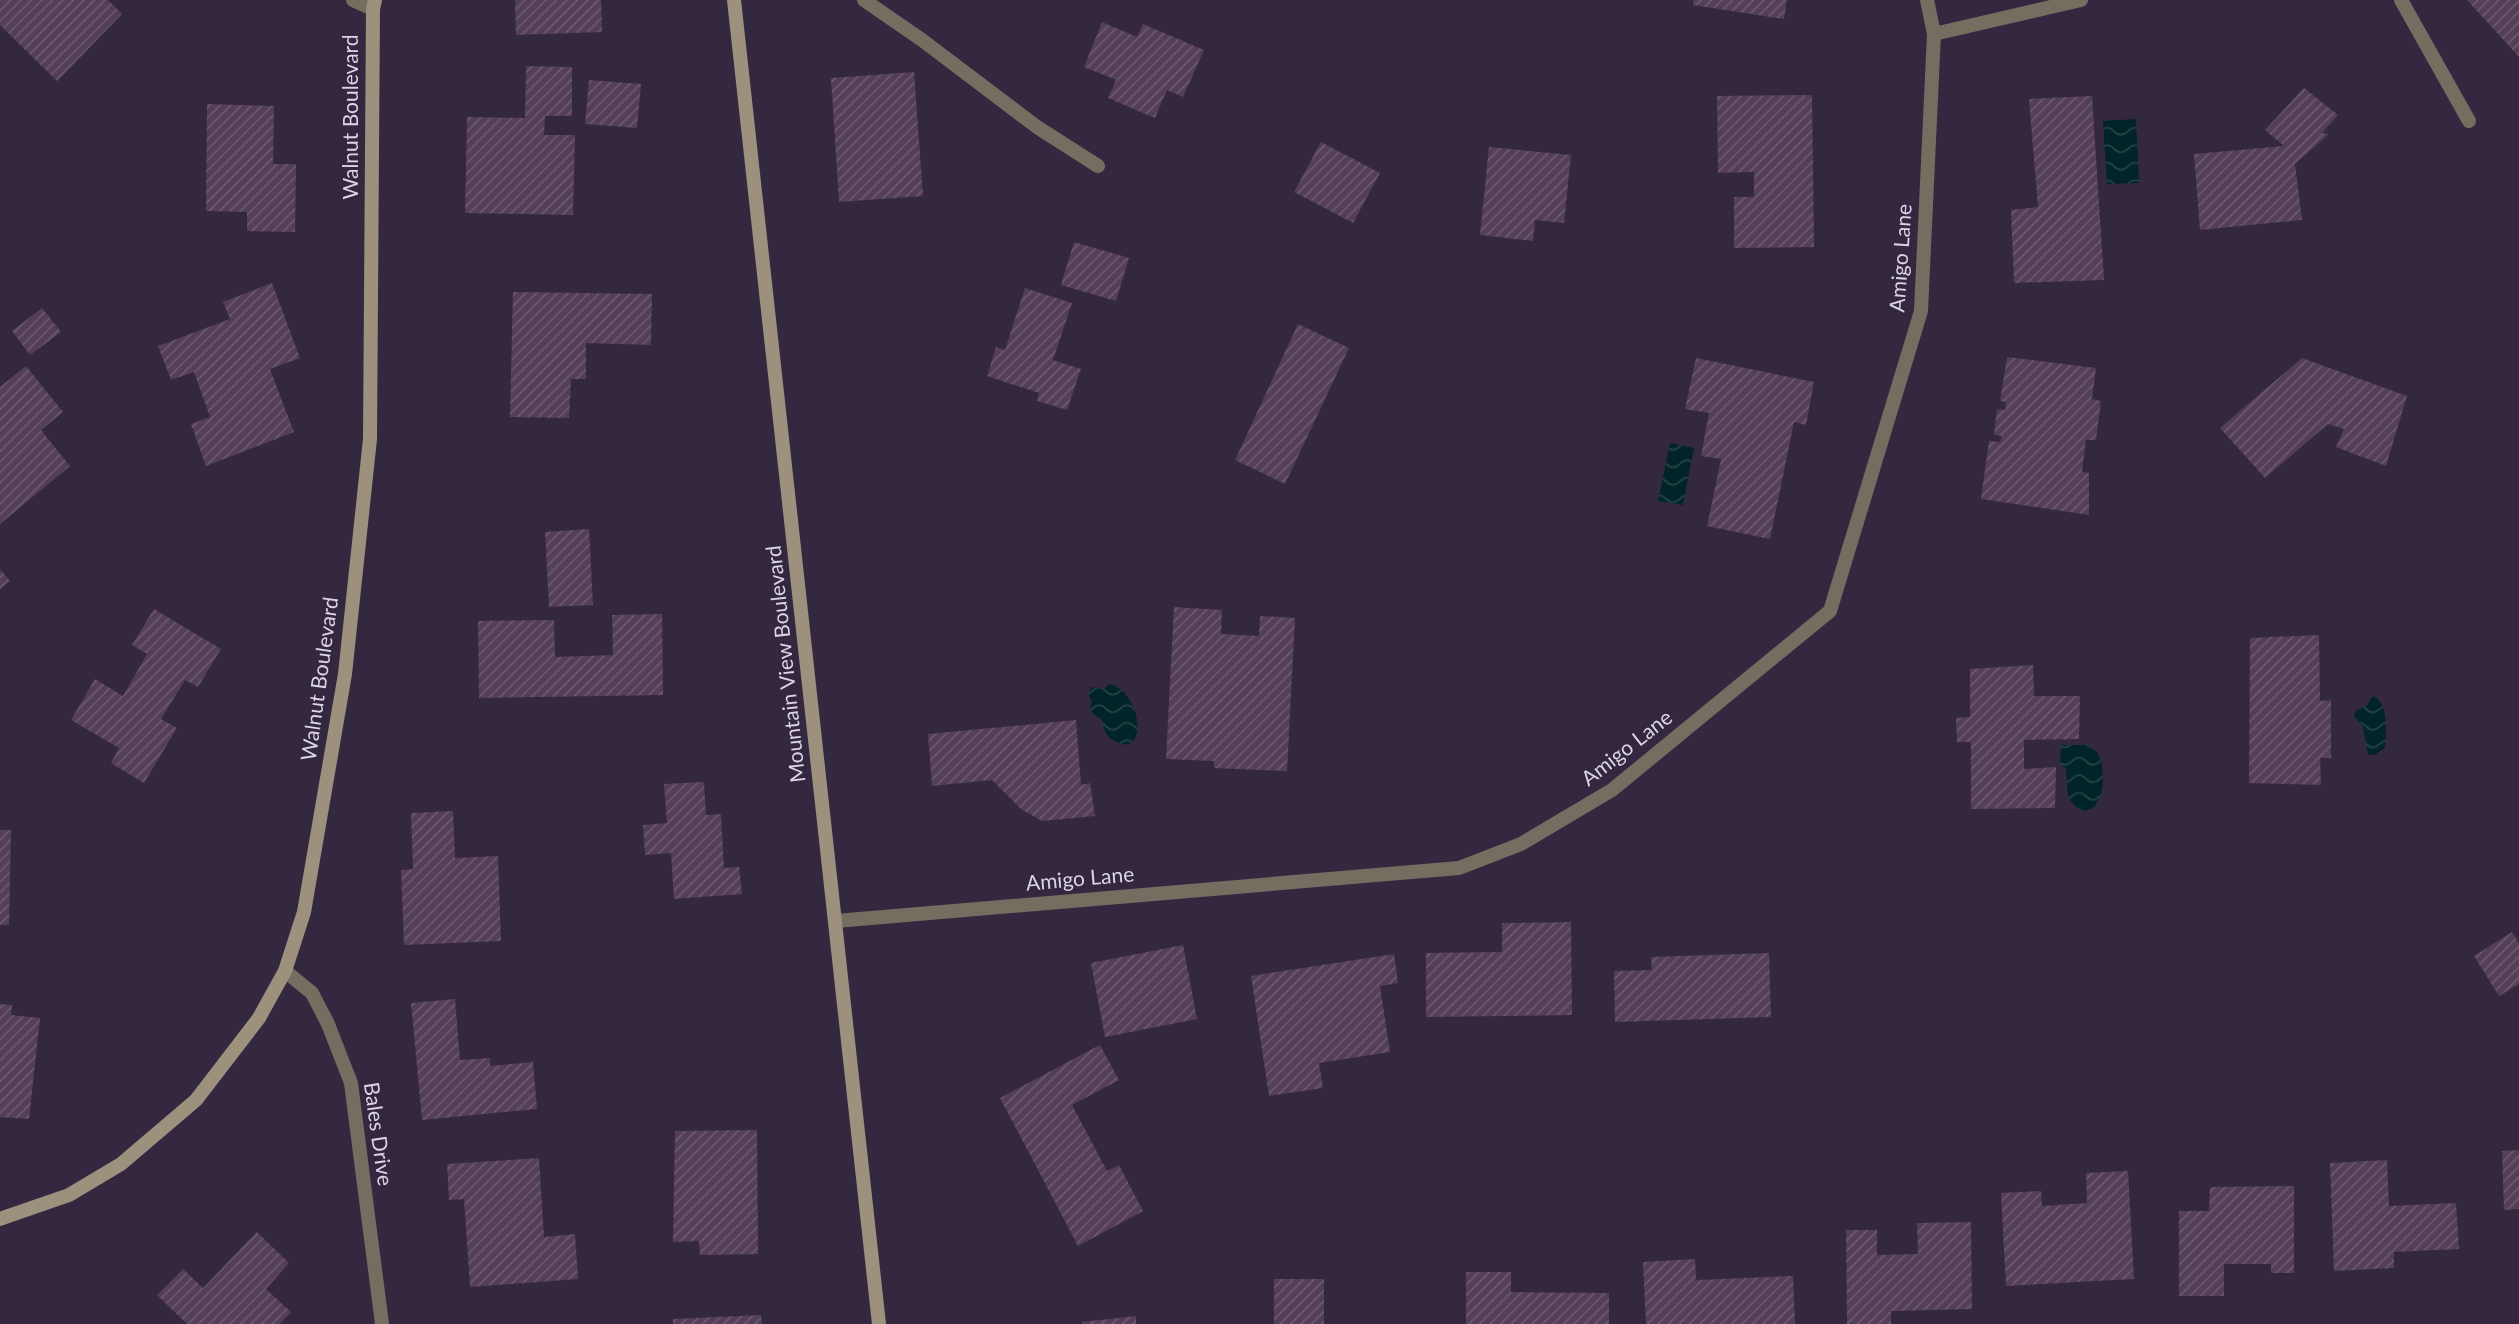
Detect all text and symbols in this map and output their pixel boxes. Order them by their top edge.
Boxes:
street label: Walnut Boulevard [337,34,362,200]
street label: Amigo Lane [1883,203,1916,313]
street label: Mountain View Boulevard [760,544,809,784]
street label: Walnut Boulevard [295,595,342,762]
street label: Amigo Lane [1576,704,1677,790]
street label: Amigo Lane [1025,860,1135,895]
street label: Bales Drive [360,1080,399,1187]

